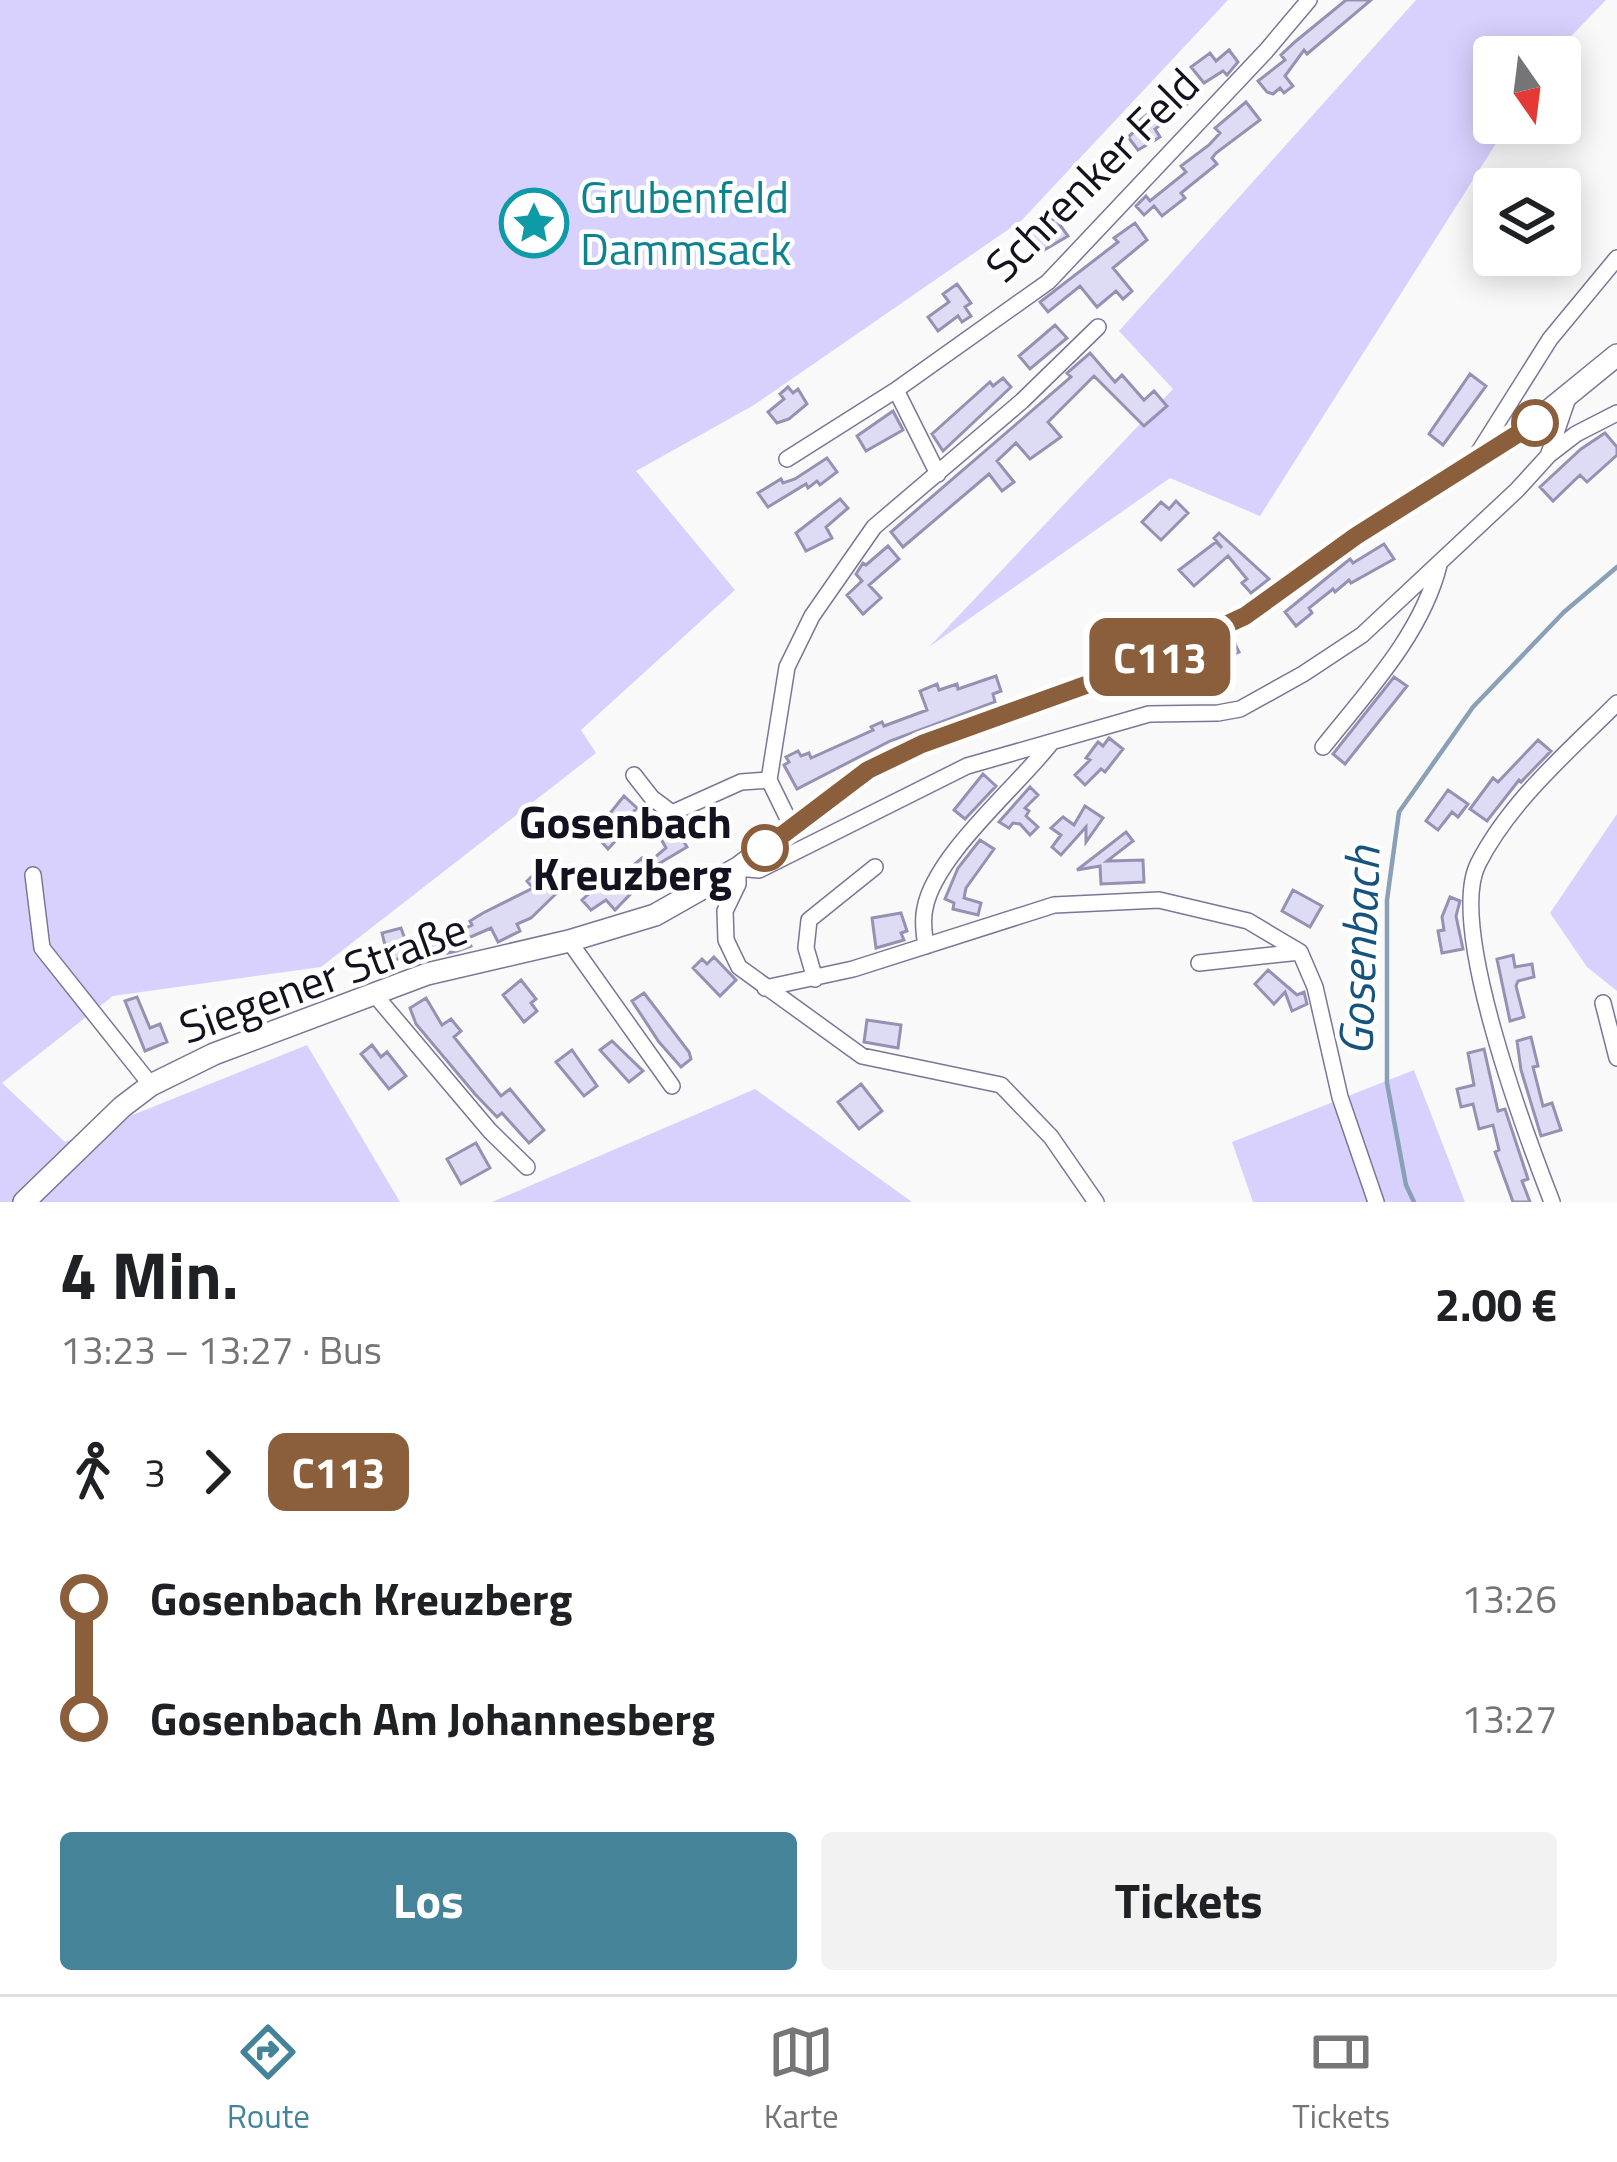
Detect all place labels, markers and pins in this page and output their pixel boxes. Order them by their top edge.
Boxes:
place label: Grubenfeld Dammsack [580,162,791,282]
place icon: Grubenfeld Dammsack [499,188,569,258]
unlabelled marker [1513,401,1557,445]
place label: Gosenbach Kreuzberg [519,787,732,907]
marker: Gosenbach Kreuzberg [743,826,787,870]

